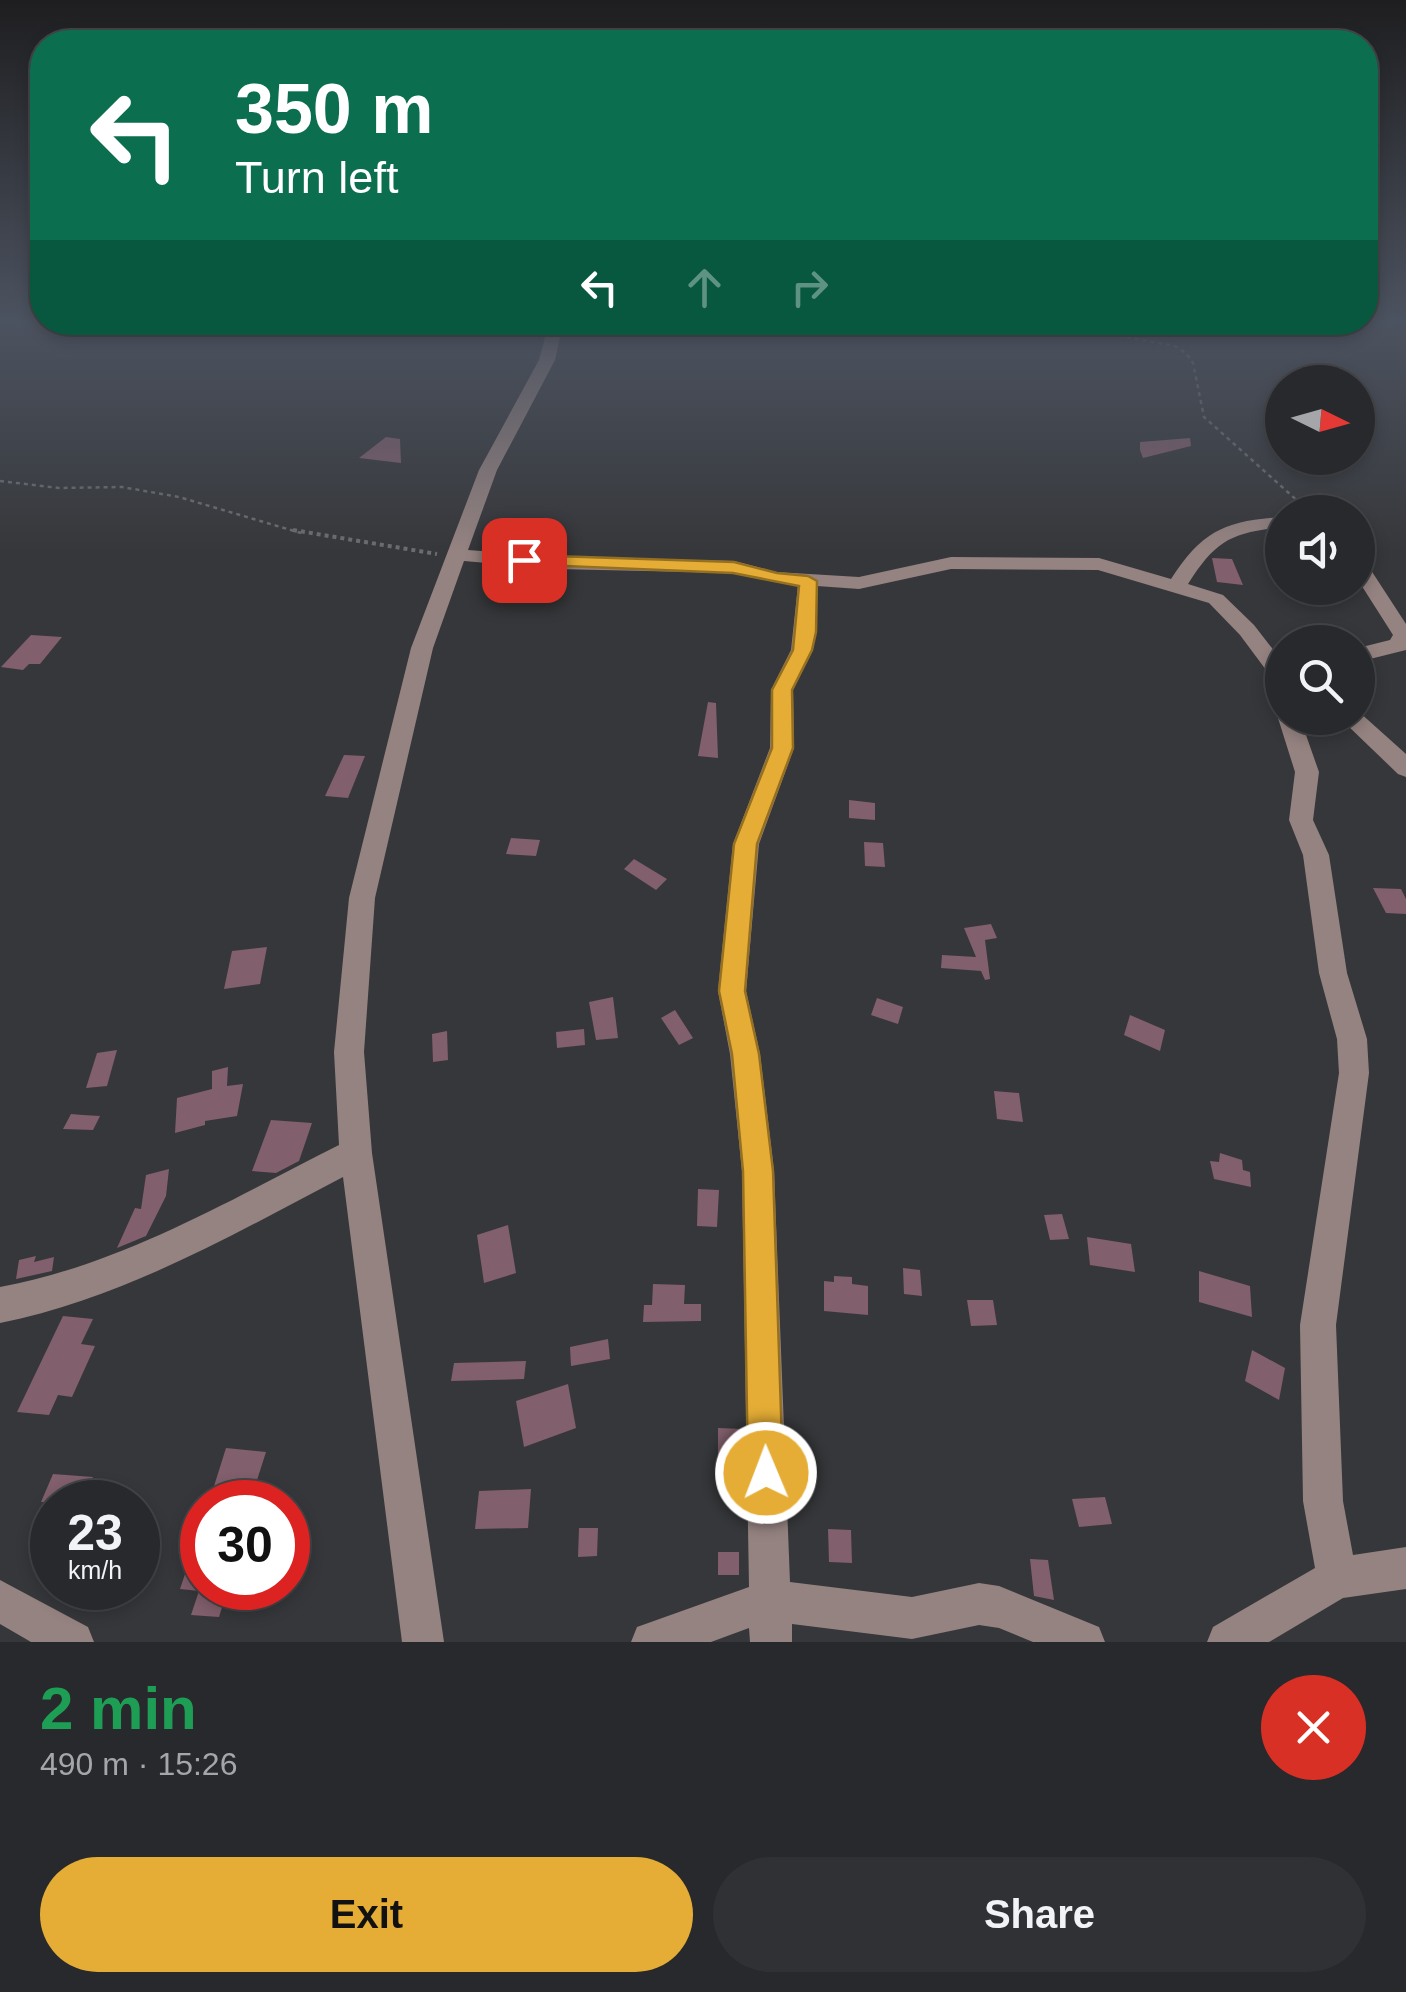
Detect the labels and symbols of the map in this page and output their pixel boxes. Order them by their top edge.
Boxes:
north arrow [1265,365,1375,475]
pin [482,518,567,603]
position arrow [714,1421,818,1525]
speed limit sign: 30 [180,1480,310,1610]

